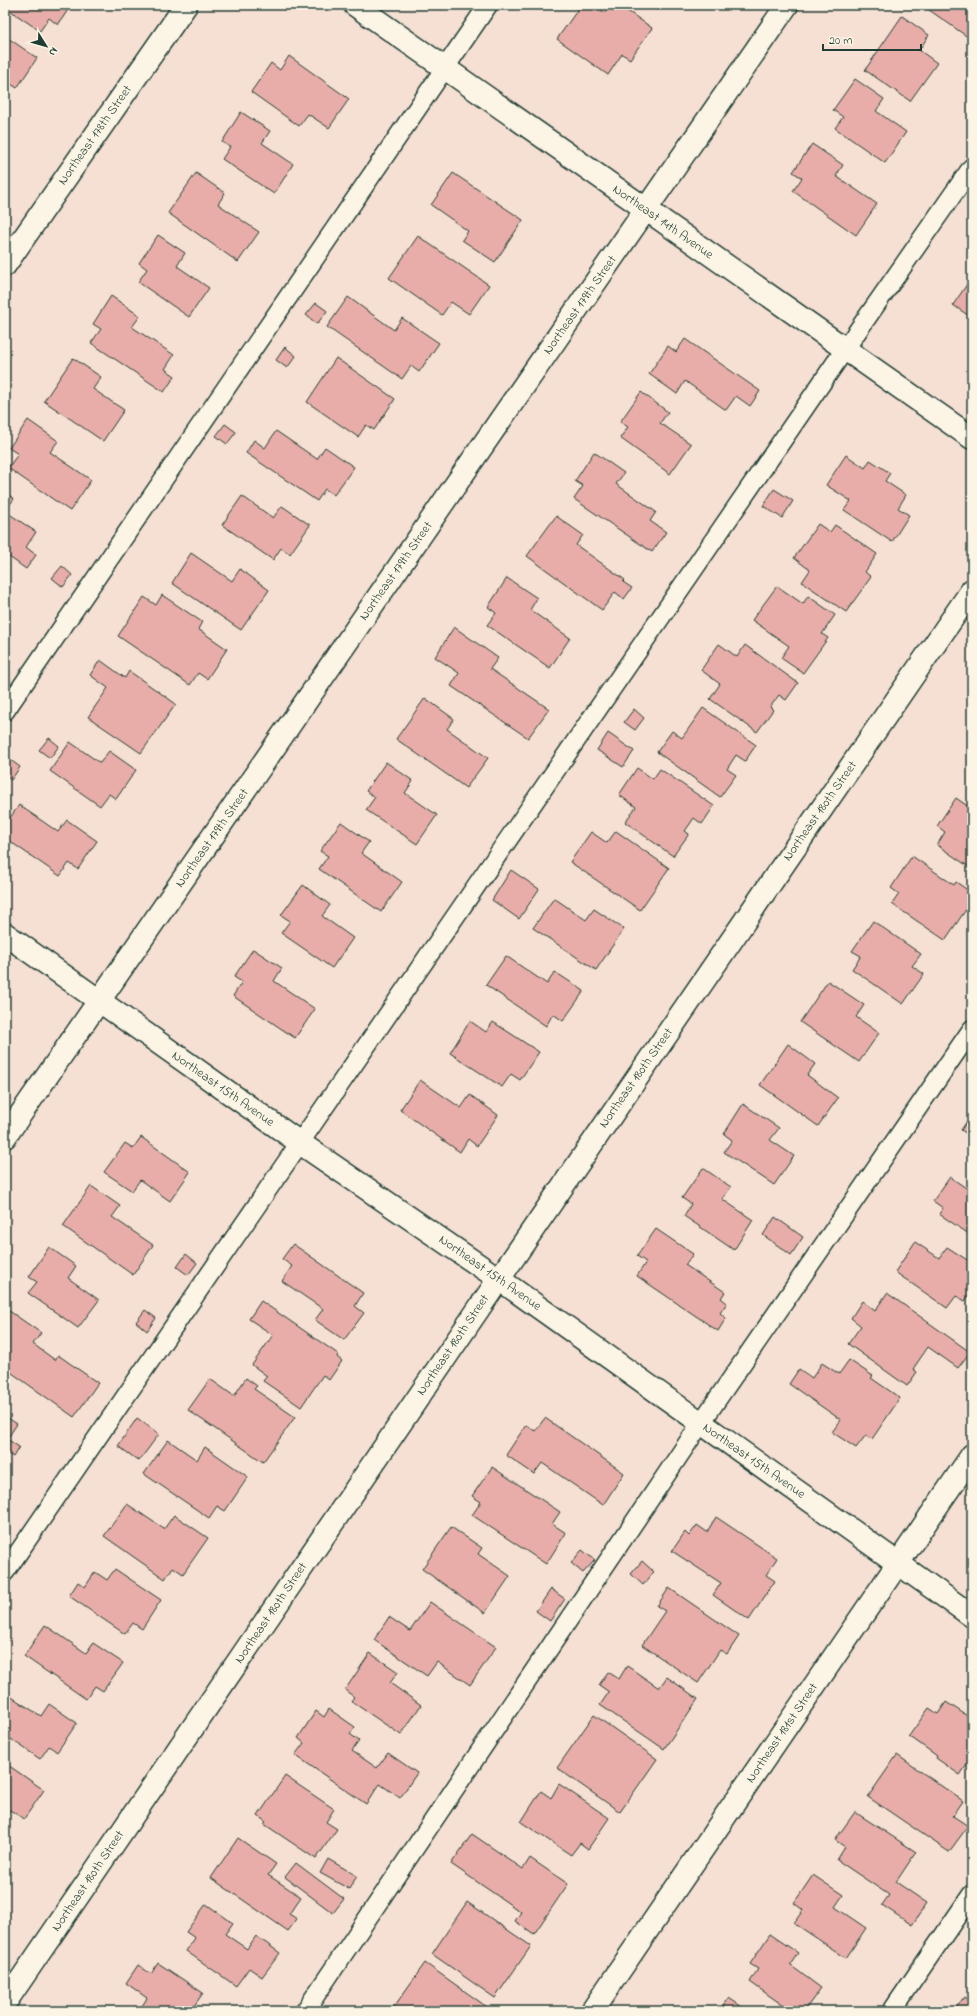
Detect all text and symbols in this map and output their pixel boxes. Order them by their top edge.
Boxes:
north arrow [26,26,66,66]
scale bar [823,26,921,52]
text: 20 m [829,32,852,50]
text: N [45,44,62,59]
street label: Northeast 178th Street [53,81,137,189]
street label: Northeast 14th Avenue [609,180,717,264]
street label: Northeast 179th Street [539,251,622,358]
street label: Northeast 179th Street [355,517,438,624]
street label: Northeast 180th Street [778,757,862,865]
street label: Northeast 179th Street [171,784,254,891]
street label: Northeast 180th Street [594,1024,678,1132]
street label: Northeast 15th Avenue [168,1046,278,1132]
street label: Northeast 15th Avenue [435,1230,545,1316]
street label: Northeast 180th Street [412,1290,494,1399]
street label: Northeast 15th Avenue [699,1418,809,1504]
street label: Northeast 180th Street [230,1558,312,1667]
street label: Northeast 181st Street [741,1679,823,1787]
street label: Northeast 180th Street [47,1826,129,1935]

